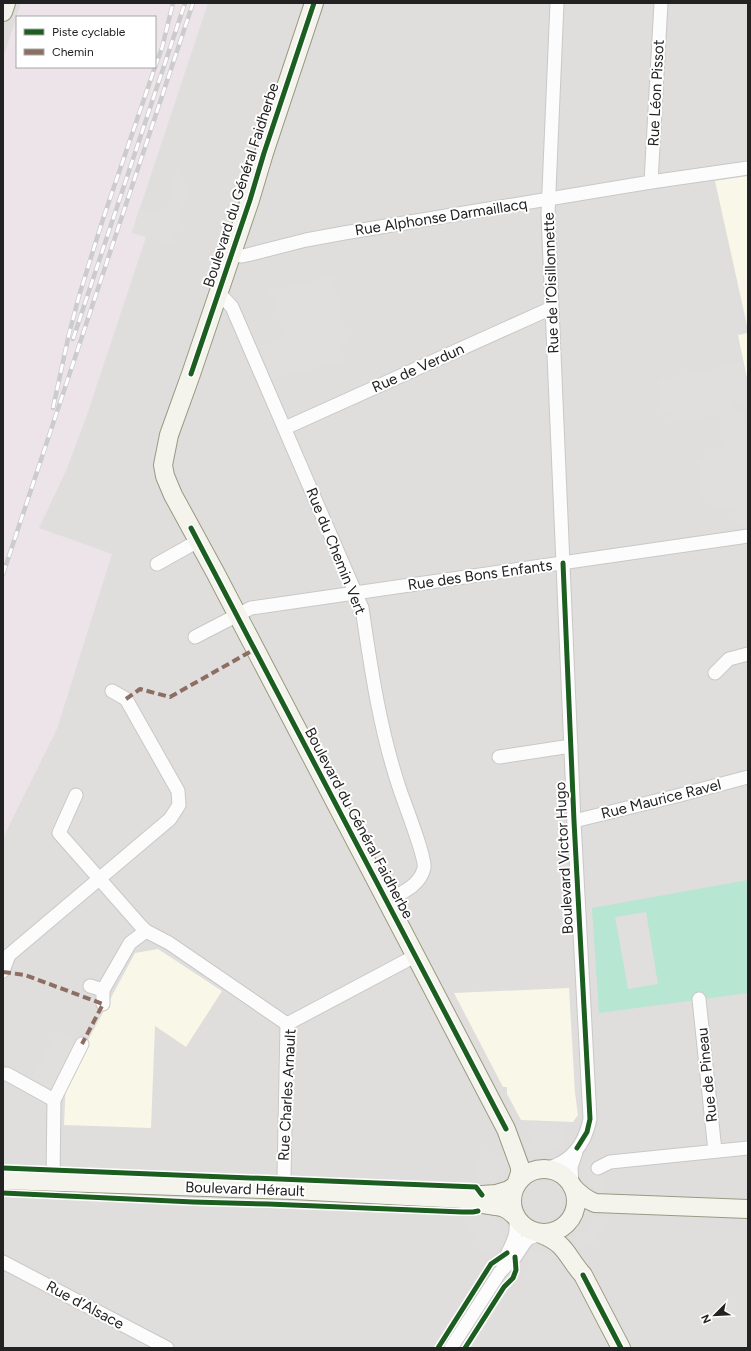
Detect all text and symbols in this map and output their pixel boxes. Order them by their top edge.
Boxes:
legend [16,16,156,68]
text: Piste cyclable [52,25,126,39]
street label: Rue Léon Pissot [644,39,668,147]
text: Chemin [52,45,94,59]
street label: Boulevard du Général Faidherbe [199,81,283,289]
street label: Rue Alphonse Darmaillacq [354,194,528,240]
street label: Rue de l’Oisillonnette [540,212,562,354]
street label: Rue de Verdun [369,340,467,396]
street label: Rue du Chemin Vert [302,485,370,617]
street label: Rue des Bons Enfants [407,556,553,594]
street label: Boulevard du Général Faidherbe [301,724,417,922]
street label: Rue Maurice Ravel [599,775,723,823]
street label: Boulevard Victor Hugo [551,781,577,935]
street label: Rue de Pineau [693,1027,721,1123]
street label: Rue Charles Arnault [275,1028,299,1162]
street label: Boulevard Hérault [185,1178,306,1200]
street label: Rue d’Alsace [43,1277,127,1333]
north arrow [695,1295,735,1335]
text: N [699,1312,714,1325]

